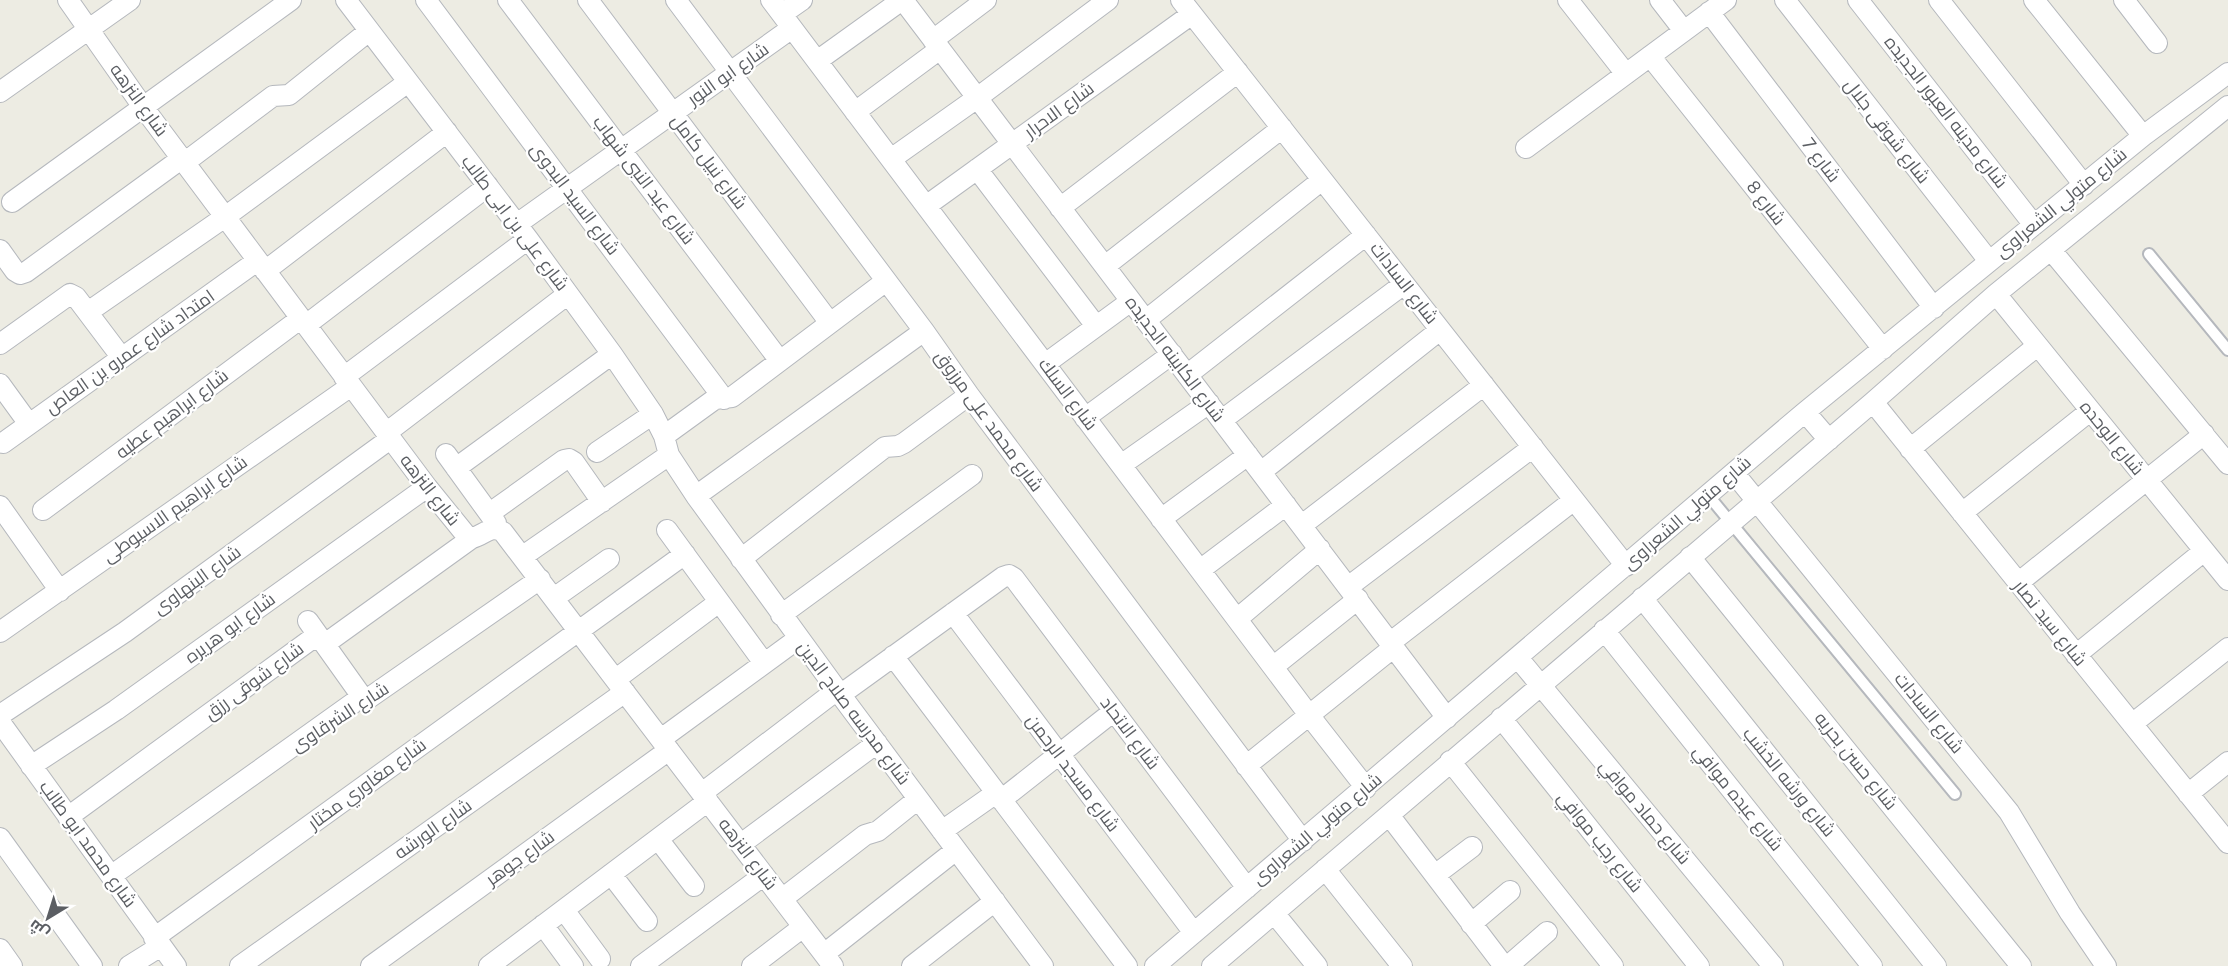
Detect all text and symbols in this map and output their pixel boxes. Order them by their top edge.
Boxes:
street label: شارع مدينه العبور الجديده [1879,31,2013,193]
street label: شارع ابو النور [682,37,774,111]
street label: شارع النزهه [104,59,174,141]
street label: شارع شوقى جلال [1839,74,1935,188]
street label: شارع الاحرار [1018,77,1099,144]
street label: شارع نبيل كامل [665,110,753,214]
street label: شارع عبد النبى شهاب [588,111,700,249]
street label: شارع 7 [1796,133,1846,187]
street label: شارع السيد البدوى [525,138,625,260]
street label: شارع متولي الشعراوى [1990,142,2133,265]
street label: شارع على بن ابى طالب [456,150,574,296]
street label: شارع 8 [1741,176,1791,230]
street label: شارع السادات [1364,237,1444,329]
street label: امتداد شارع عمرو بن العاص [41,284,219,420]
street label: شارع الكابينه الجديده [1120,291,1230,427]
street label: شارع محمد على مرزوق [929,345,1049,497]
street label: شارع السلك [1033,353,1103,435]
street label: شارع ابراهيم عطيه [111,364,233,464]
street label: شارع الوحده [2074,396,2150,480]
street label: شارع النزهه [394,449,466,531]
street label: شارع ابراهيم الاسيوطى [98,450,252,568]
street label: شارع متولي الشعراوى [1618,451,1758,577]
street label: شارع البنهاوى [148,540,246,620]
street label: شارع سيد نصار [2007,574,2092,671]
street label: شارع ابو هريره [180,587,280,669]
street label: شارع مدرسه صلاح الدين [792,636,916,790]
street label: شارع شوقى رزق [199,637,309,725]
street label: شارع السادات [1889,667,1969,759]
street label: شارع الشرقاوى [286,676,394,758]
street label: شارع الاتحاد [1095,692,1165,774]
street label: شارع حسن بحريه [1809,707,1903,815]
street label: شارع مسجد الرحمن [1021,709,1125,837]
street label: شارع ورشه الخشب [1737,722,1841,842]
street label: شارع مغاوري مختار [302,733,432,837]
street label: شارع عبده موافي [1686,740,1788,857]
street label: شارع حماد موافي [1592,754,1696,871]
street label: شارع متولي الشعراوى [1247,768,1388,892]
street label: شارع محمد ابو طالب [34,776,142,912]
street label: شارع رجب موافي [1550,786,1648,899]
street label: شارع الورشه [389,793,477,865]
street label: شارع النزهه [713,813,783,895]
street label: شارع جوهر [480,825,559,892]
north arrow [18,888,78,948]
text: ش [25,914,54,944]

